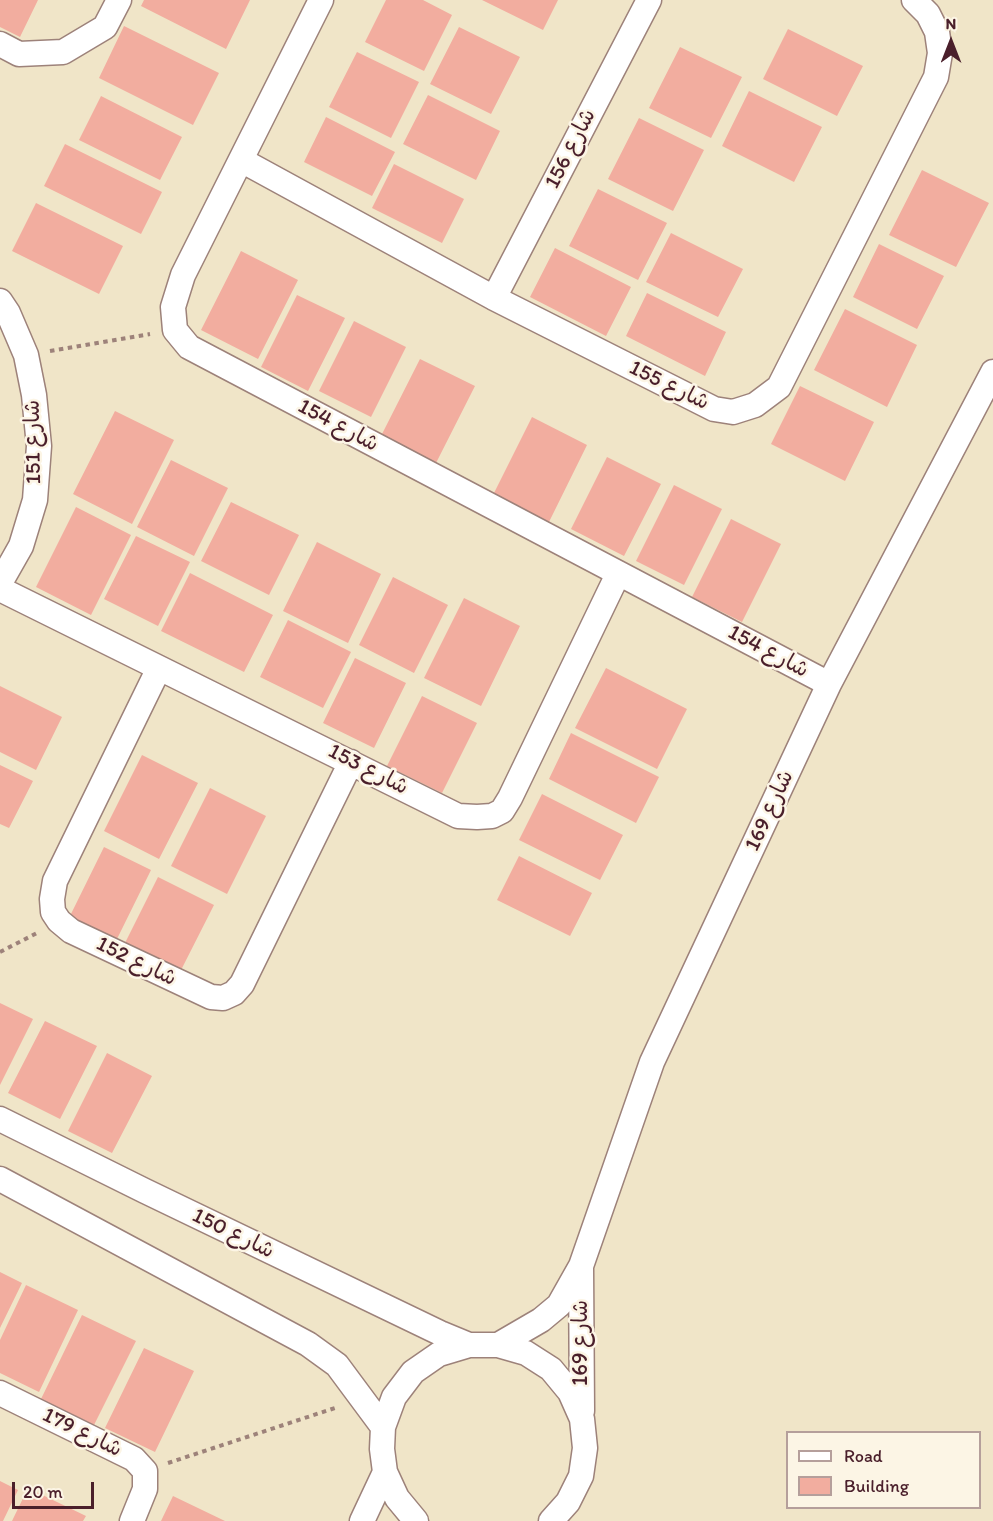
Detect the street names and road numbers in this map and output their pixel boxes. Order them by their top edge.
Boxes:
street label: شارع 156 [540,105,602,193]
street label: شارع 155 [625,355,713,417]
street label: شارع 154 [293,394,383,458]
street label: شارع 151 [20,400,48,484]
street label: شارع 154 [723,620,813,684]
street label: شارع 153 [324,739,412,801]
street label: شارع 169 [740,766,800,856]
street label: شارع 152 [92,931,180,993]
street label: شارع 150 [188,1203,278,1265]
street label: شارع 169 [568,1300,594,1386]
street label: شارع 179 [38,1402,126,1464]

